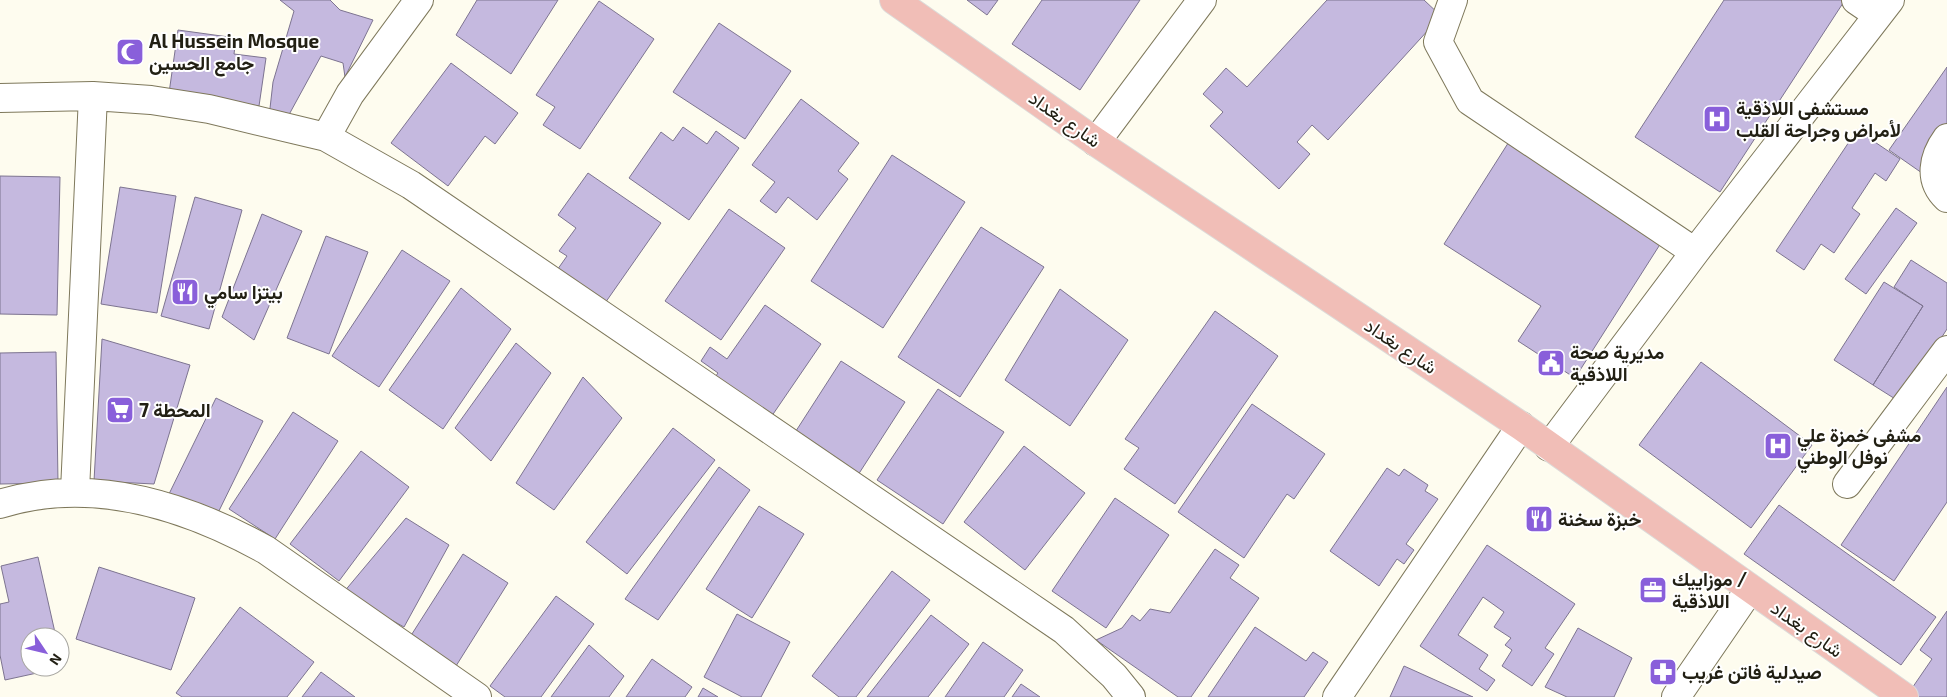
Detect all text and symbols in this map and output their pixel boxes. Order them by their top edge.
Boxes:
place label: Al Hussein Mosque جامع الحسين [149,29,320,77]
mosque icon: Al Hussein Mosque جامع الحسين [115,37,145,67]
street label: شارع بغداد [1024,86,1106,153]
place label: مستشفى اللاذقية لأمراض وجراحة القلب [1736,96,1901,143]
hospital icon: مستشفى اللاذقية لأمراض وجراحة القلب [1702,104,1732,134]
restaurant icon: بيتزا سامي [170,277,200,307]
place label: بيتزا سامي [204,280,283,309]
street label: شارع بغداد [1360,313,1442,380]
place label: مديرية صحة اللاذقية [1570,340,1664,386]
public building icon: مديرية صحة اللاذقية [1536,348,1566,378]
supermarket icon: المحطة 7 [105,395,135,425]
place label: المحطة 7 [139,398,211,421]
place label: مشفى خمزة علي نوفل الوطني [1797,423,1921,474]
hospital icon: مشفى خمزة علي نوفل الوطني [1763,431,1793,461]
restaurant icon: خبزة سخنة [1524,504,1554,534]
place label: خبزة سخنة [1558,507,1642,532]
place label: موزاييك / اللاذقية [1672,567,1748,613]
office icon: موزاييك / اللاذقية [1638,575,1668,605]
street label: شارع بغداد [1766,596,1848,663]
north arrow [20,627,70,677]
text: N [46,651,66,669]
pharmacy icon: صيدلية فاتن غريب [1648,657,1678,687]
place label: صيدلية فاتن غريب [1682,660,1822,685]

